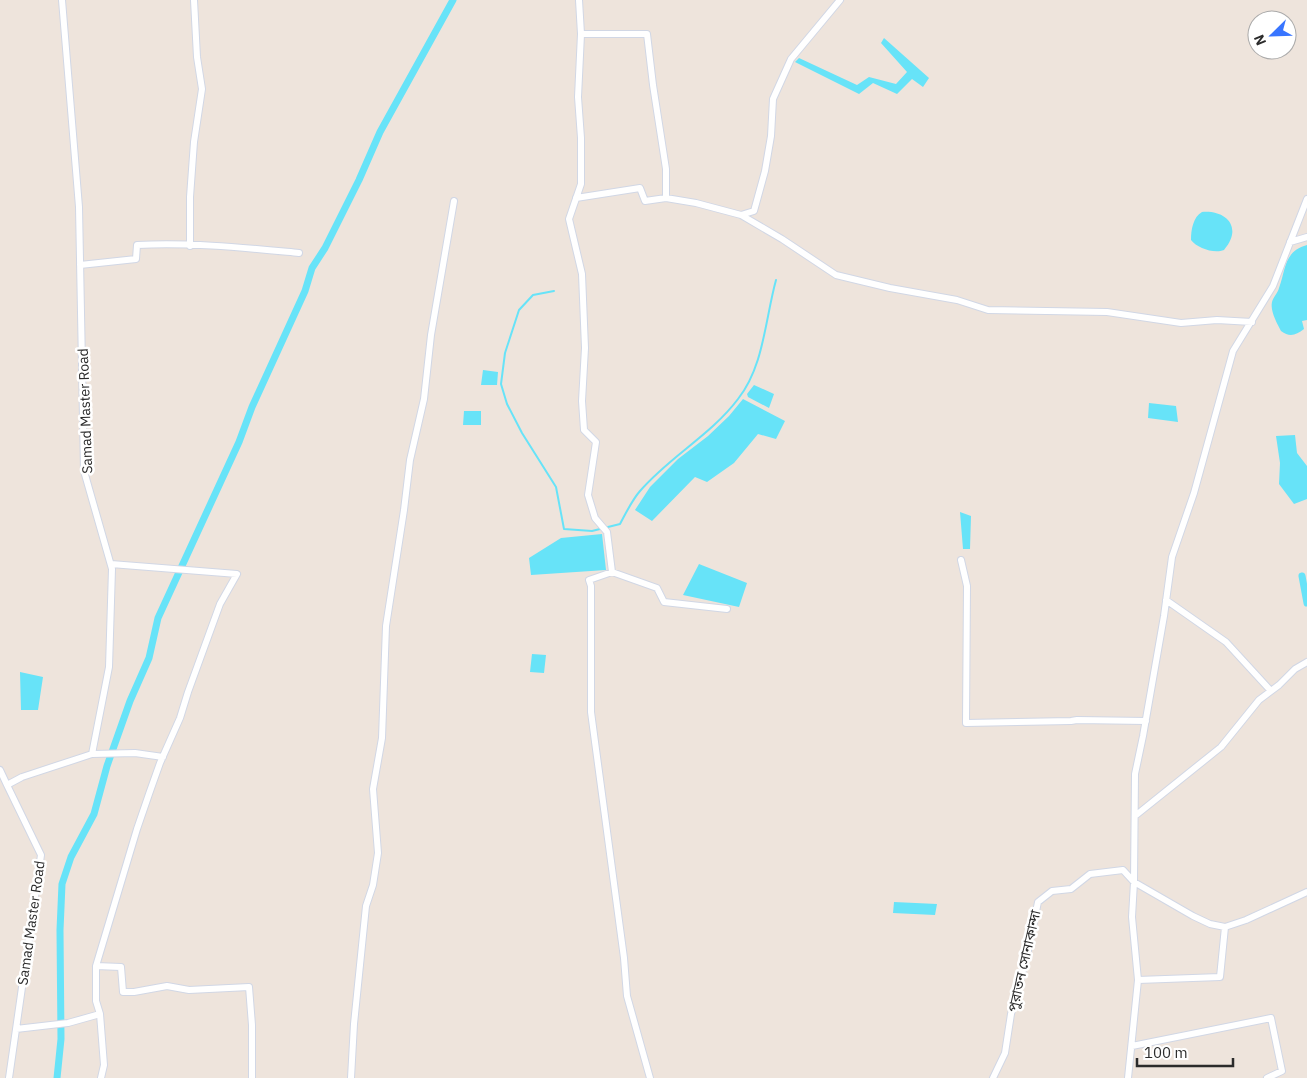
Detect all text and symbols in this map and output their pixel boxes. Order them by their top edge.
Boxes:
north arrow [1247,10,1297,60]
text: N [1250,32,1270,48]
street label: Samad Master Road [74,348,96,474]
street label: Samad Master Road [13,860,49,986]
street label: পুরাতন সোনাকান্দা [1004,908,1045,1014]
scale bar [1137,1036,1233,1068]
text: 100 m [1144,1043,1188,1062]

